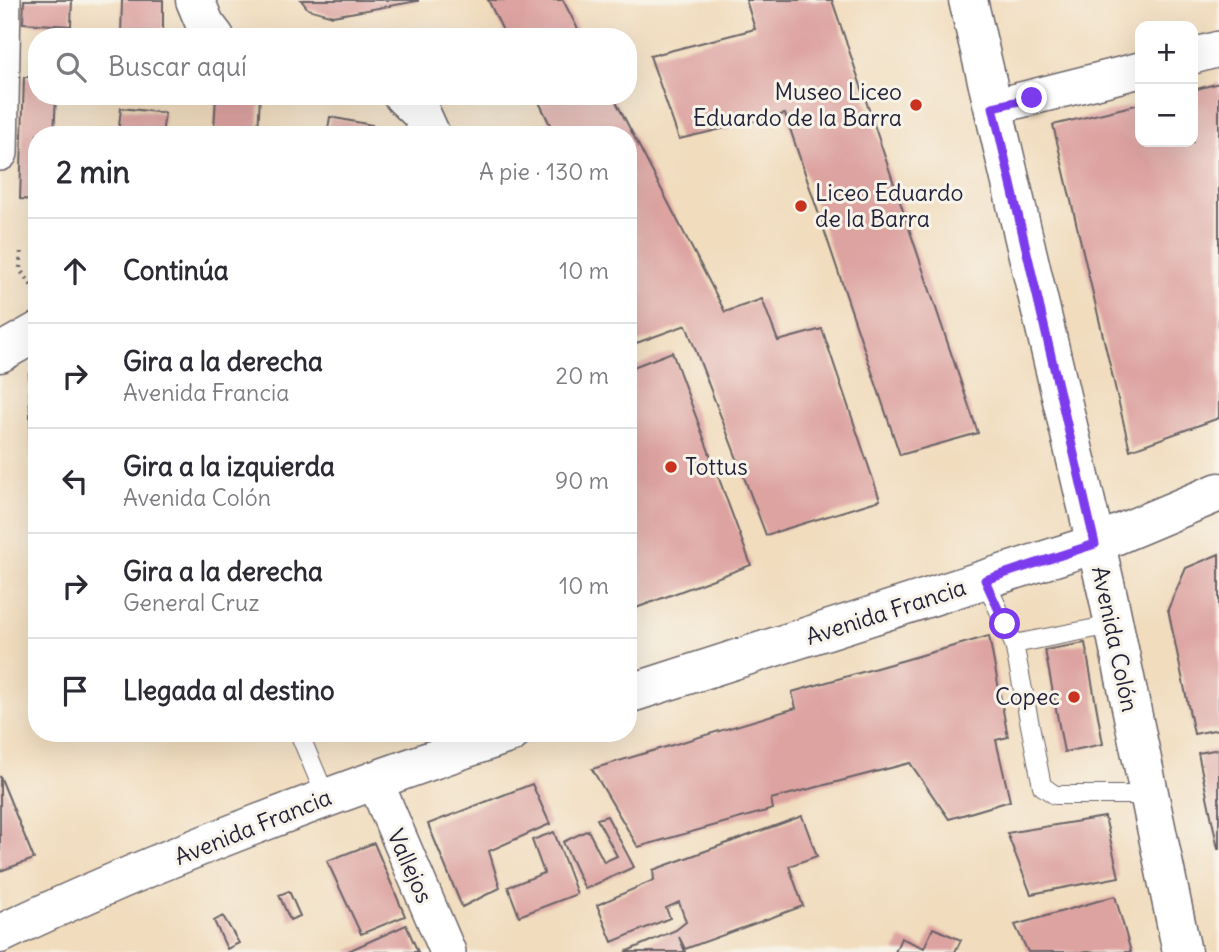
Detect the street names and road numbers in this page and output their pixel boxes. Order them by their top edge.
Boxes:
street label: Avenida Colón [1086,563,1145,714]
street label: Avenida Francia [802,572,969,651]
street label: Avenida Francia [170,782,335,871]
street label: Vallejos [381,824,440,907]

